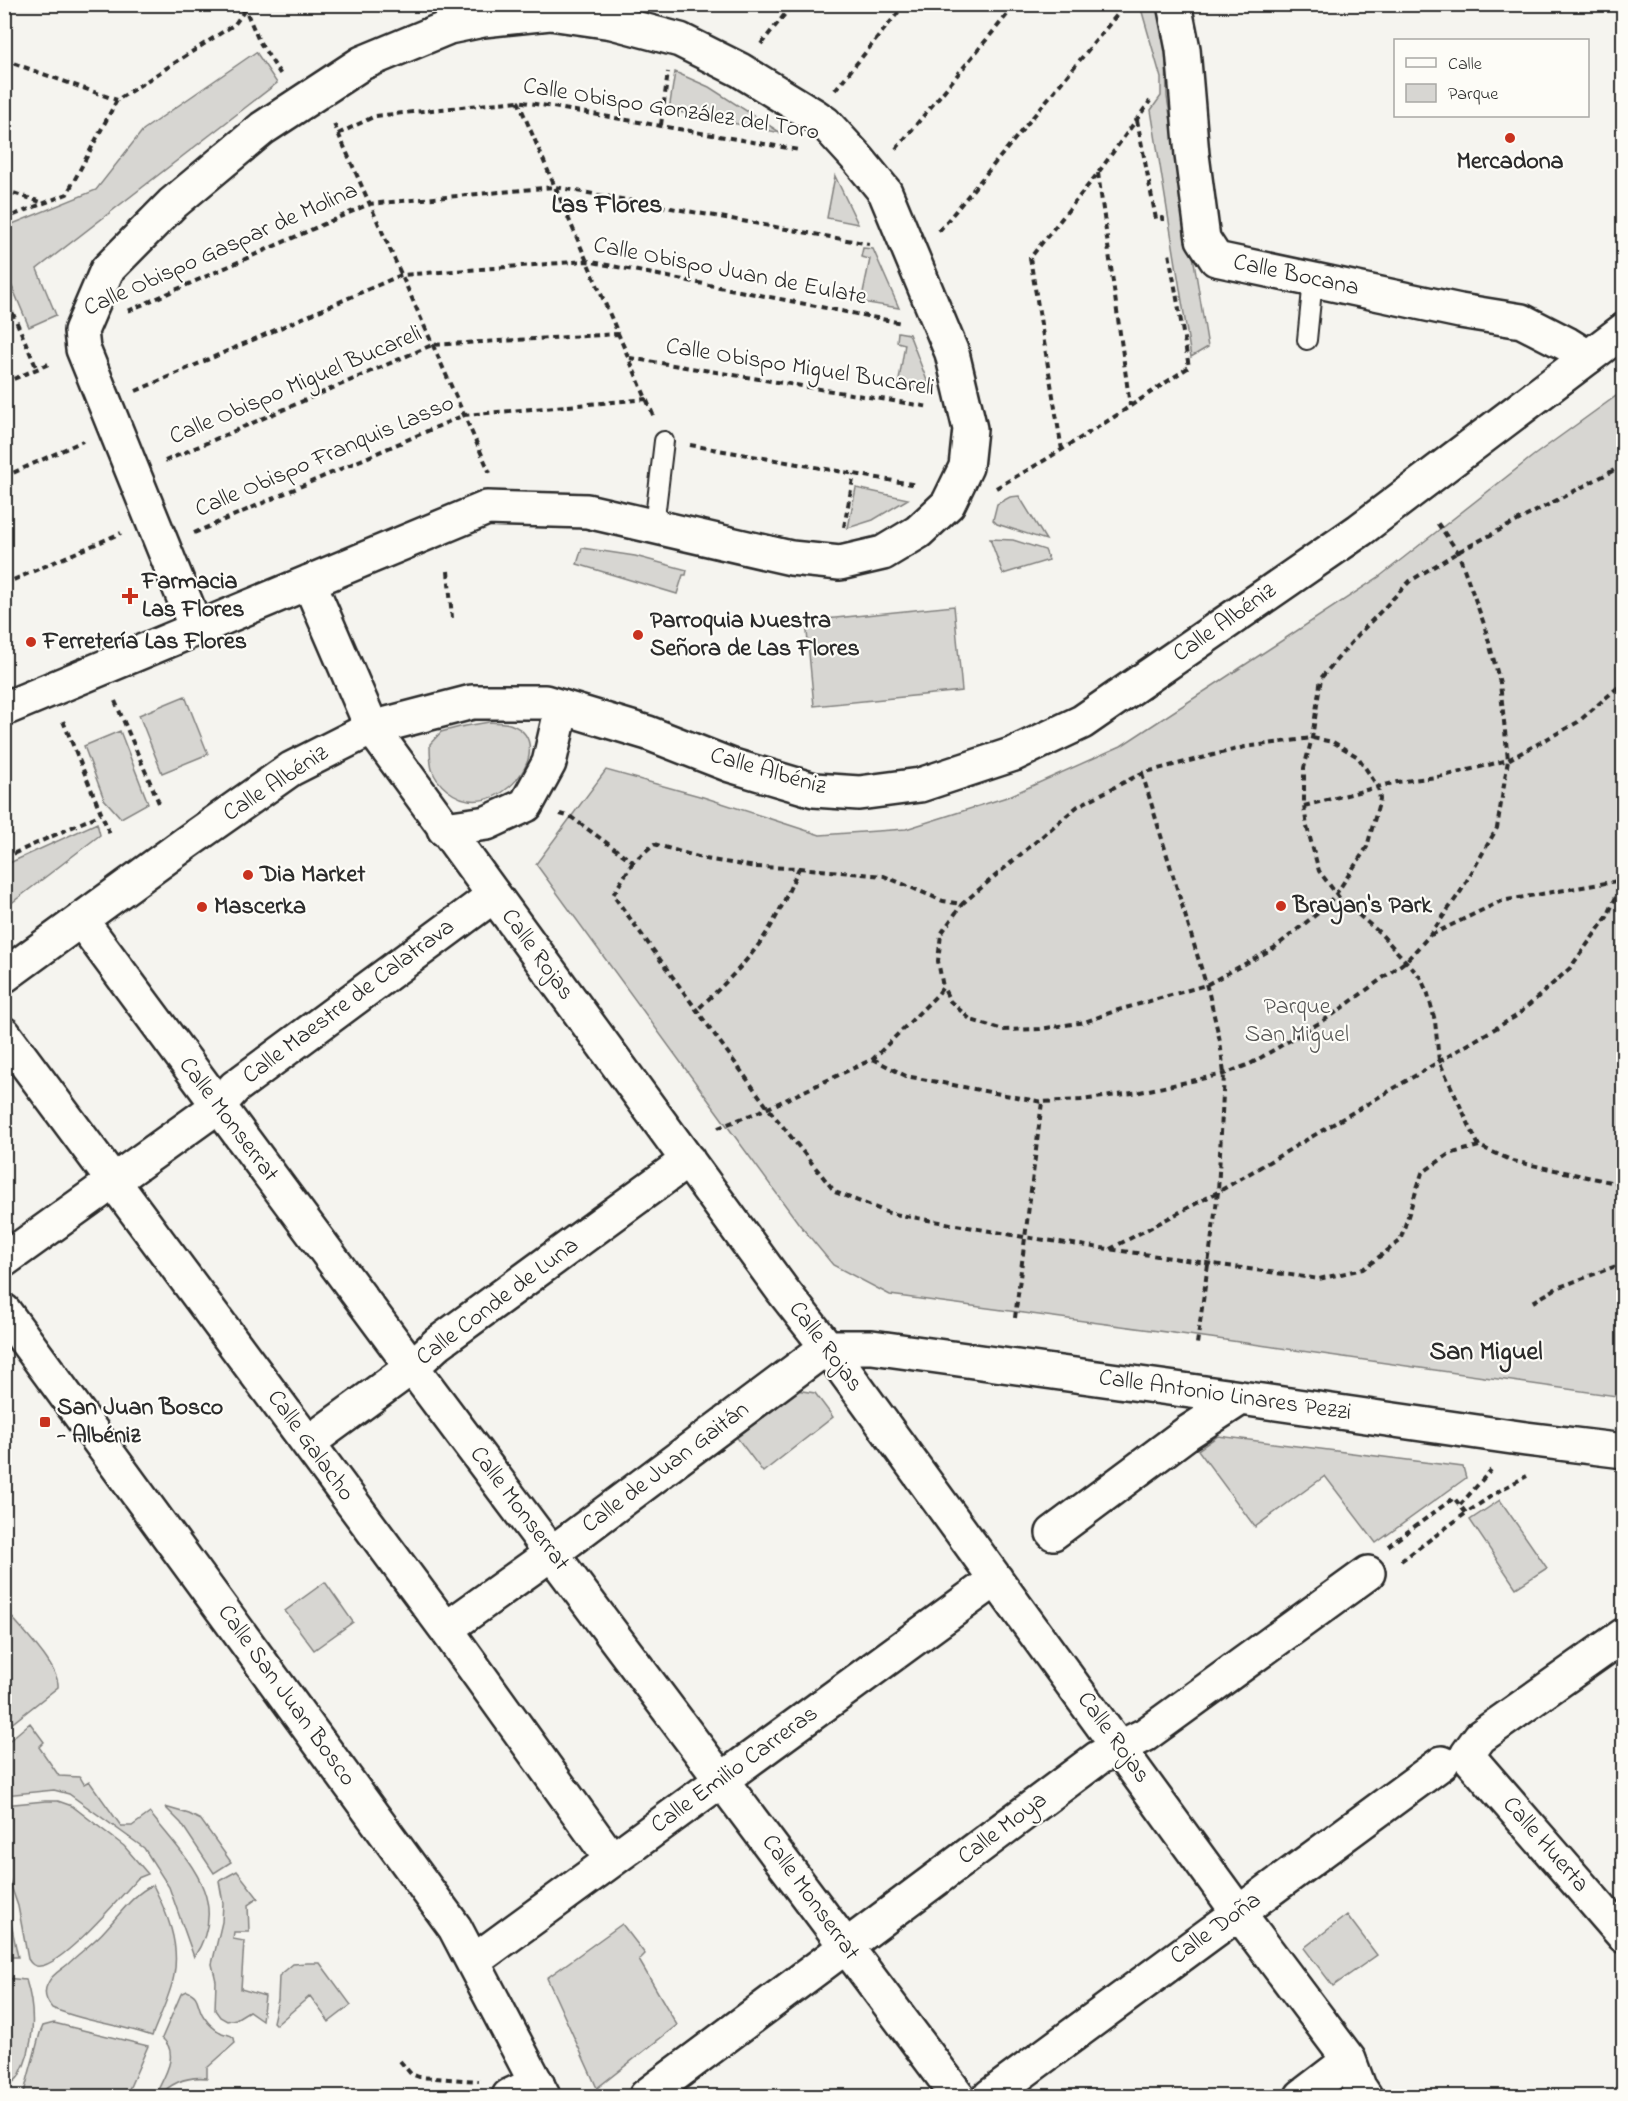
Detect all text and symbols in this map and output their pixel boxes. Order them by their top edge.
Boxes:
legend [1394,39,1589,117]
text: Calle [1448,52,1483,78]
street label: Calle Obispo González del Toro [520,69,822,151]
text: Parque [1448,82,1499,108]
marker: Mercadona [1503,131,1517,145]
place label: Mercadona [1456,145,1564,180]
street label: Calle Obispo Gaspar de Molina [78,174,364,326]
district label: Las Flores [551,187,663,225]
street label: Calle Obispo Juan de Eulate [590,228,870,316]
street label: Calle Bocana [1230,246,1362,306]
street label: Calle Obispo Miguel Bucareli [164,317,428,455]
street label: Calle Obispo Miguel Bucareli [663,329,937,407]
street label: Calle Obispo Franquis Lasso [190,387,460,527]
place label: Farmacia Las Flores [141,565,245,628]
street label: Calle Albéniz [1166,574,1285,672]
marker: Farmacia Las Flores [123,589,137,603]
place label: Parroquia Nuestra Señora de Las Flores [650,604,860,667]
place label: Ferretería Las Flores [42,625,247,660]
marker: Parroquia Nuestra Señora de Las Flores [631,628,645,642]
marker: Ferretería Las Flores [24,635,38,649]
street label: Calle Albéniz [216,736,336,831]
street label: Calle Albéniz [706,739,831,806]
place label: Dia Market [259,858,366,893]
marker: Dia Market [241,868,255,882]
place label: Brayan's Park [1292,889,1432,925]
place label: Mascerka [214,890,306,925]
marker: Brayan's Park [1274,899,1288,913]
marker: Mascerka [195,900,209,914]
street label: Calle Rojas [492,902,582,1008]
street label: Calle Maestre de Calatrava [236,910,462,1094]
park label: Parque San Miguel [1245,990,1349,1053]
street label: Calle Monserrat [169,1050,287,1190]
street label: Calle Conde de Luna [409,1229,587,1375]
street label: Calle Rojas [779,1294,871,1400]
district label: San Miguel [1429,1334,1543,1373]
street label: Calle Antonio Linares Pezzi [1096,1361,1354,1431]
street label: Calle Galacho [257,1383,363,1509]
place label: San Juan Bosco - Albéniz [56,1391,223,1454]
street label: Calle de Juan Gaitán [575,1393,757,1543]
marker: San Juan Bosco - Albéniz [38,1415,52,1429]
street label: Calle Monserrat [460,1439,578,1579]
street label: Calle San Juan Bosco [208,1598,364,1794]
street label: Calle Rojas [1068,1685,1158,1791]
street label: Calle Emilio Carreras [644,1697,826,1843]
street label: Calle Moya [951,1784,1056,1875]
street label: Calle Huerta [1493,1789,1597,1901]
street label: Calle Monserrat [752,1828,868,1968]
street label: Calle Doña [1163,1884,1269,1974]

